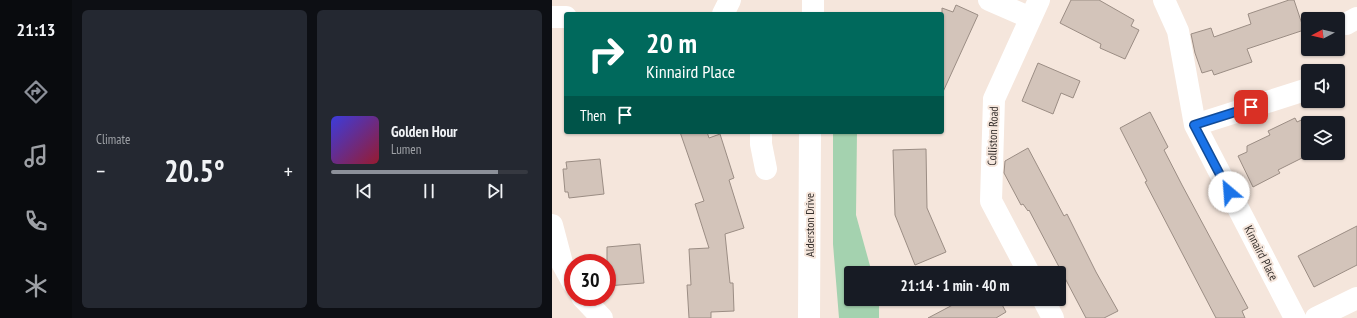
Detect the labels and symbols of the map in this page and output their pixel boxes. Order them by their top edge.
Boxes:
north arrow [1301,12,1345,56]
pin [1234,90,1268,124]
street label: Colliston Road [984,106,1001,166]
position arrow [1208,171,1250,213]
street label: Alderston Drive [802,193,817,257]
street label: Kinnaird Place [1241,223,1282,283]
speed limit sign: 30 [564,254,616,306]

